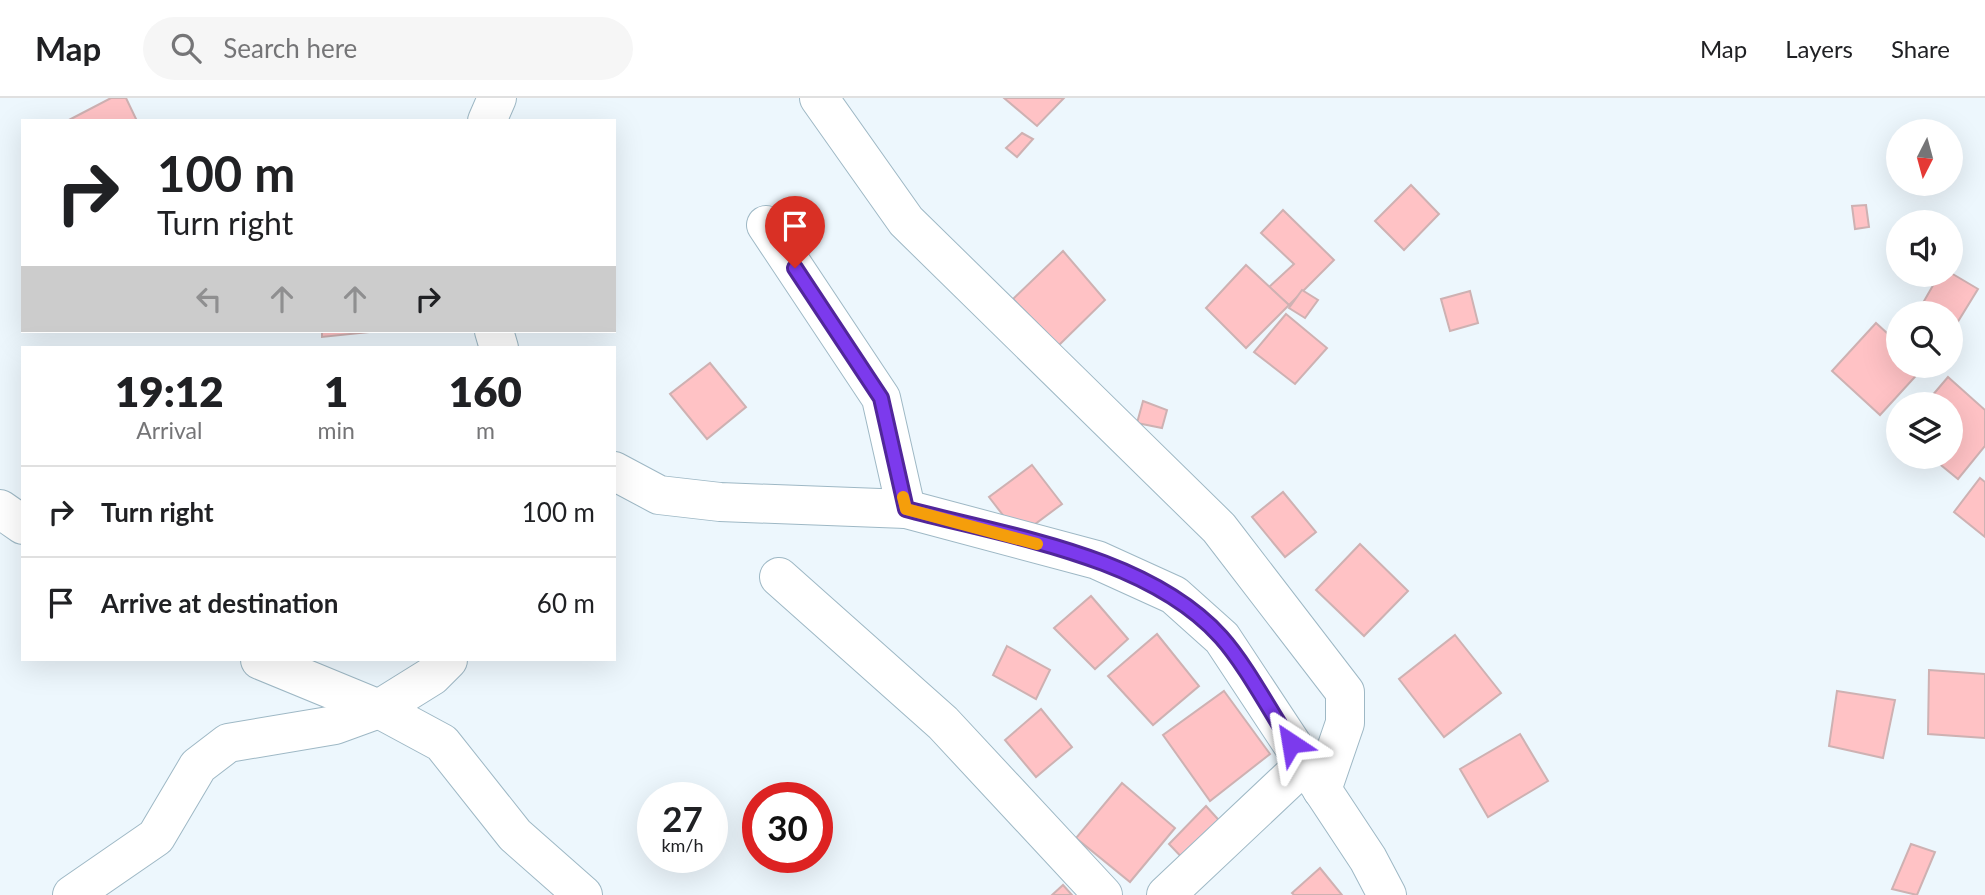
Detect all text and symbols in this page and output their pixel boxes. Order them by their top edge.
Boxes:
search box [143,17,633,80]
text: Map [35,28,101,68]
icon: search [167,29,205,67]
text: Search here [223,32,357,64]
text: Map [1700,34,1747,63]
text: Layers [1785,34,1853,63]
text: Share [1891,34,1950,63]
north arrow [1886,119,1964,196]
map controls [1886,119,1963,469]
text: 100 m [157,144,295,202]
icon: right [42,147,133,238]
pin [765,196,825,268]
text: Turn right [157,203,293,242]
icon: arrive [776,207,814,245]
button: sound [1886,210,1963,287]
icon: left [190,280,228,318]
icon: ahead [263,280,301,318]
icon: ahead [336,280,374,318]
icon: right [409,280,447,318]
button: search [1886,301,1963,378]
text: 19:12 [115,366,224,416]
text: 1 [324,366,348,416]
text: 160 [449,366,522,416]
button: layers [1886,392,1963,469]
text: Arrival [136,416,202,444]
text: min [318,416,355,444]
text: m [476,416,495,444]
icon: right [42,493,80,531]
text: Turn right [101,496,214,528]
text: 100 m [522,496,595,528]
icon: arrive [42,584,80,622]
text: Arrive at destination [101,587,338,619]
text: 60 m [537,587,595,619]
position arrow [1254,706,1328,780]
speed limit sign: 30 [742,782,833,873]
text: 27 [662,797,703,839]
text: km/h [661,834,704,856]

